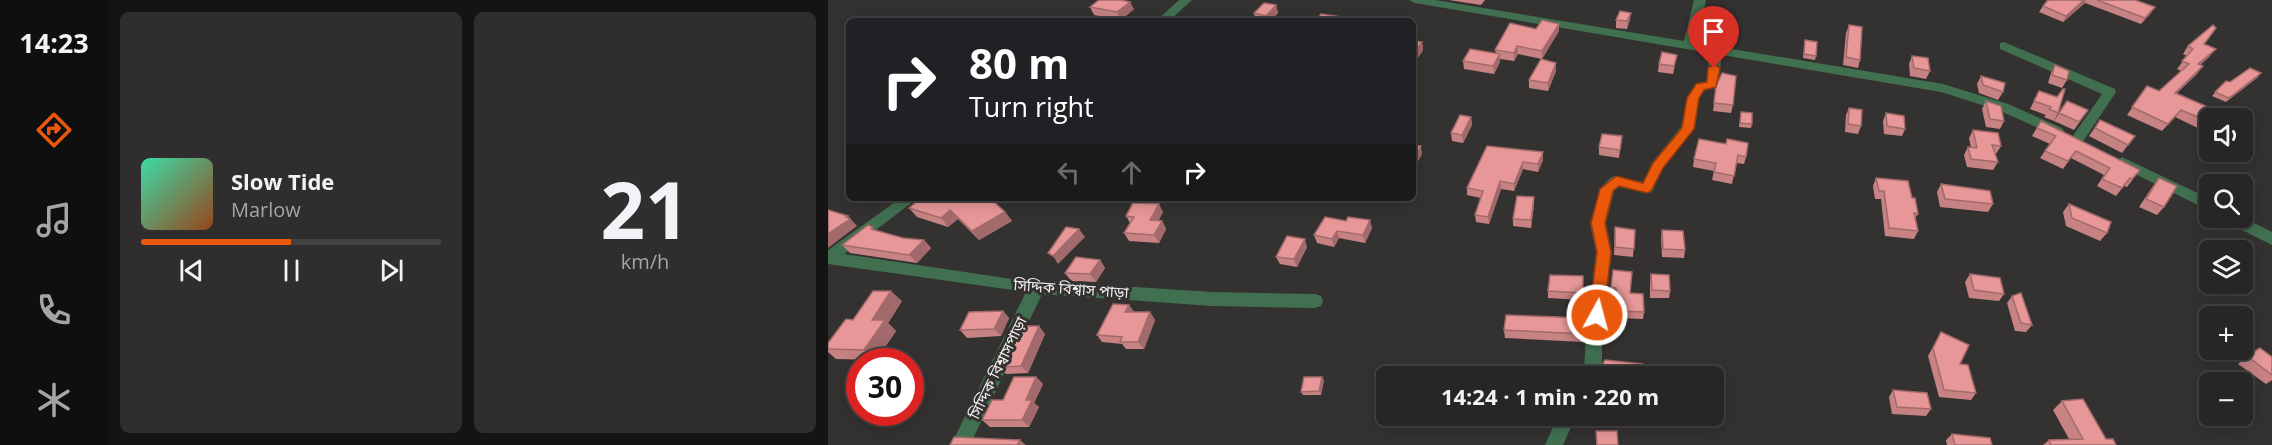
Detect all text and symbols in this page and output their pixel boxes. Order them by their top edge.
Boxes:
pin [1688,6,1739,68]
icon: arrive [1697,15,1730,48]
text: 14:23 [19,24,89,61]
text: 80 m [969,34,1069,91]
icon: right [870,42,948,120]
text: Turn right [969,88,1094,125]
map controls [2199,108,2253,426]
button: sound [2199,108,2253,162]
icon: directions [33,109,75,151]
text: 21 [600,156,690,262]
icon: left [1052,156,1085,189]
icon: ahead [1115,156,1148,189]
icon: right [1178,156,1211,189]
text: Slow Tide [231,166,334,196]
button: search [2199,174,2253,228]
text: Marlow [231,196,301,223]
icon: music [33,199,75,241]
button: layers [2199,240,2253,294]
text: km/h [621,248,669,275]
icon: previous [175,254,208,287]
icon: pause [275,254,308,287]
icon: next [375,254,408,287]
street label: সিদ্দিক বিশ্বাস পাড়া [1012,274,1130,302]
position arrow [1565,283,1629,347]
icon: phone [33,289,75,331]
button: + [2199,306,2253,360]
street label: সিদ্দিক বিশ্বাসপাড়া [963,312,1031,423]
speed limit sign: 30 [846,348,924,426]
button: − [2199,372,2253,426]
icon: climate [33,379,75,421]
text: 14:24 · 1 min · 220 m [1441,381,1659,411]

